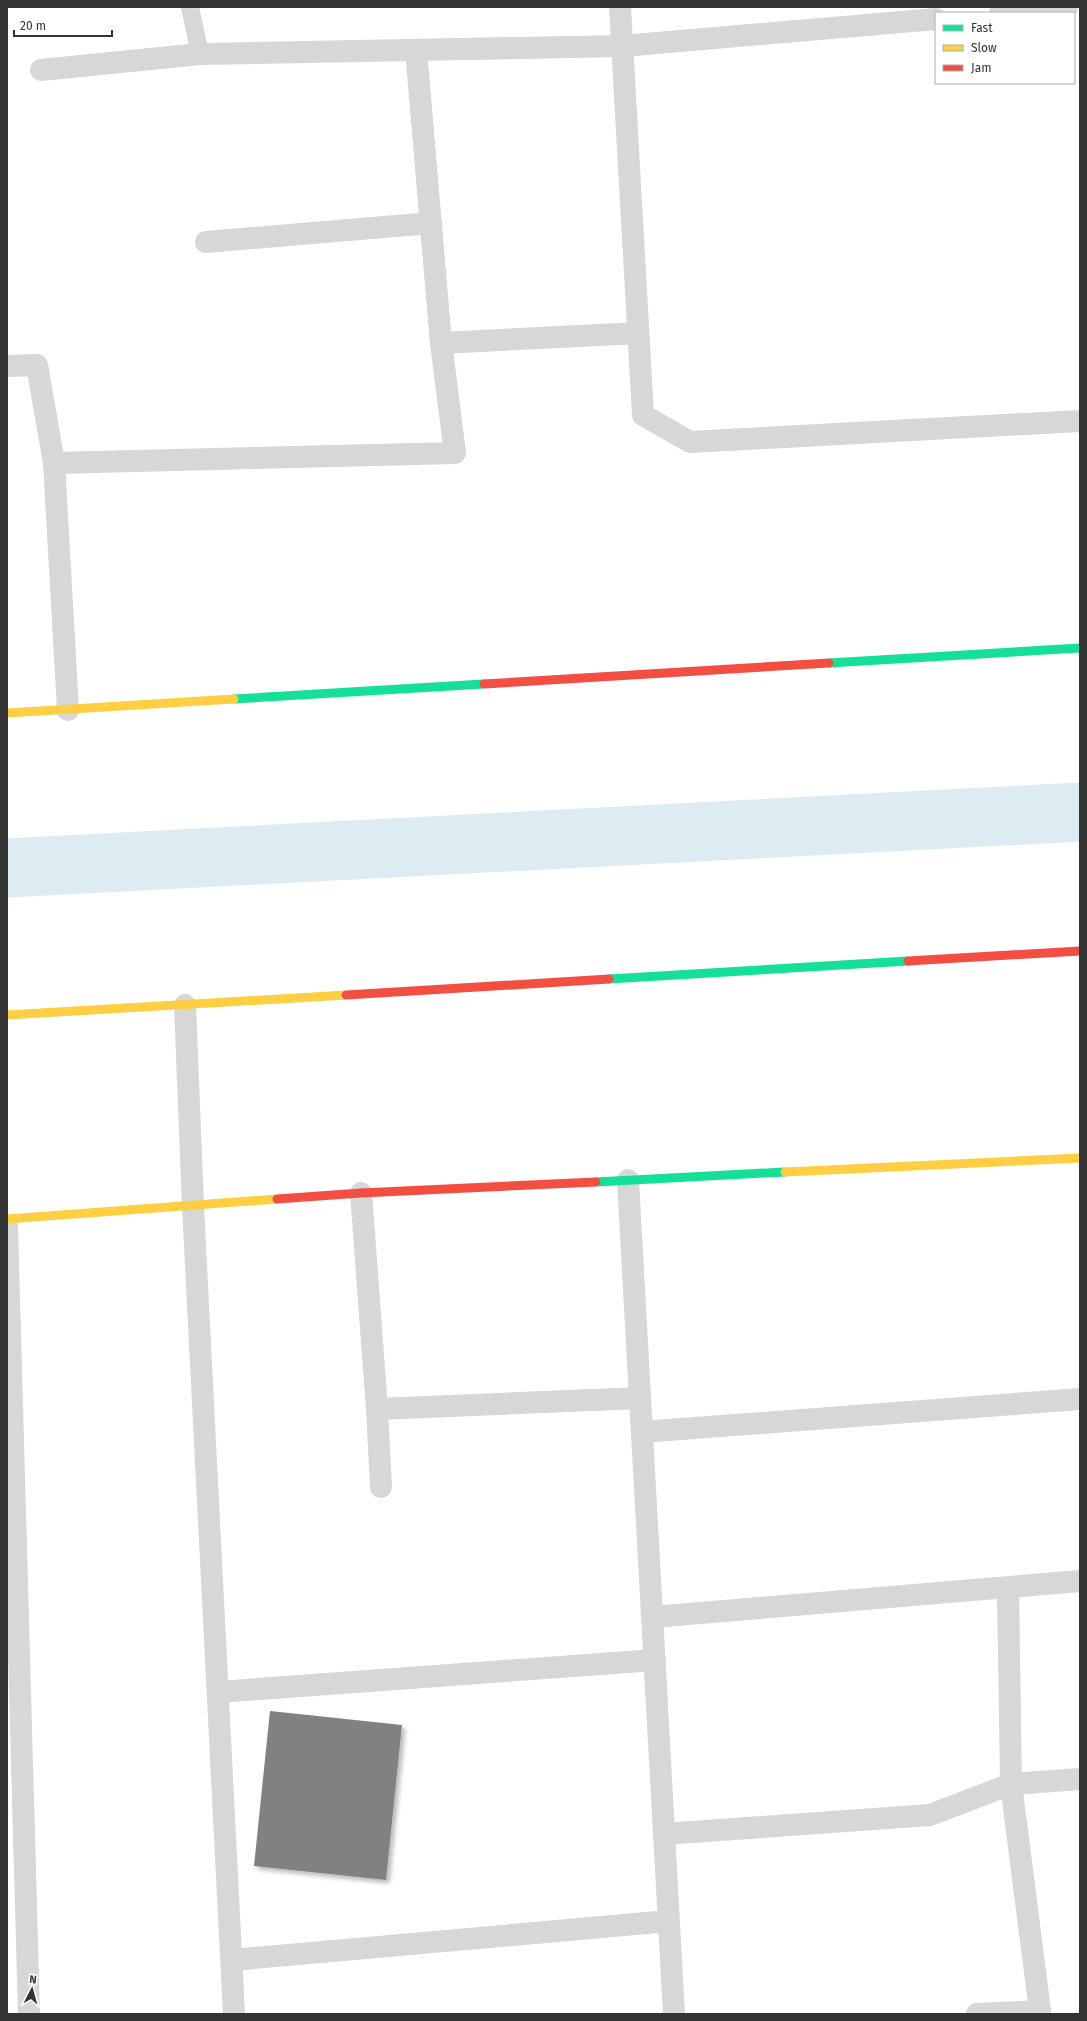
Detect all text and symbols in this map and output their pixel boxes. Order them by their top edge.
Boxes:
scale bar [14,12,112,38]
legend [935,12,1075,84]
text: 20 m [20,19,46,33]
text: Fast [971,21,993,35]
text: Slow [971,41,997,55]
text: Jam [971,61,991,75]
north arrow [12,1969,52,2009]
text: N [29,1973,37,1986]

